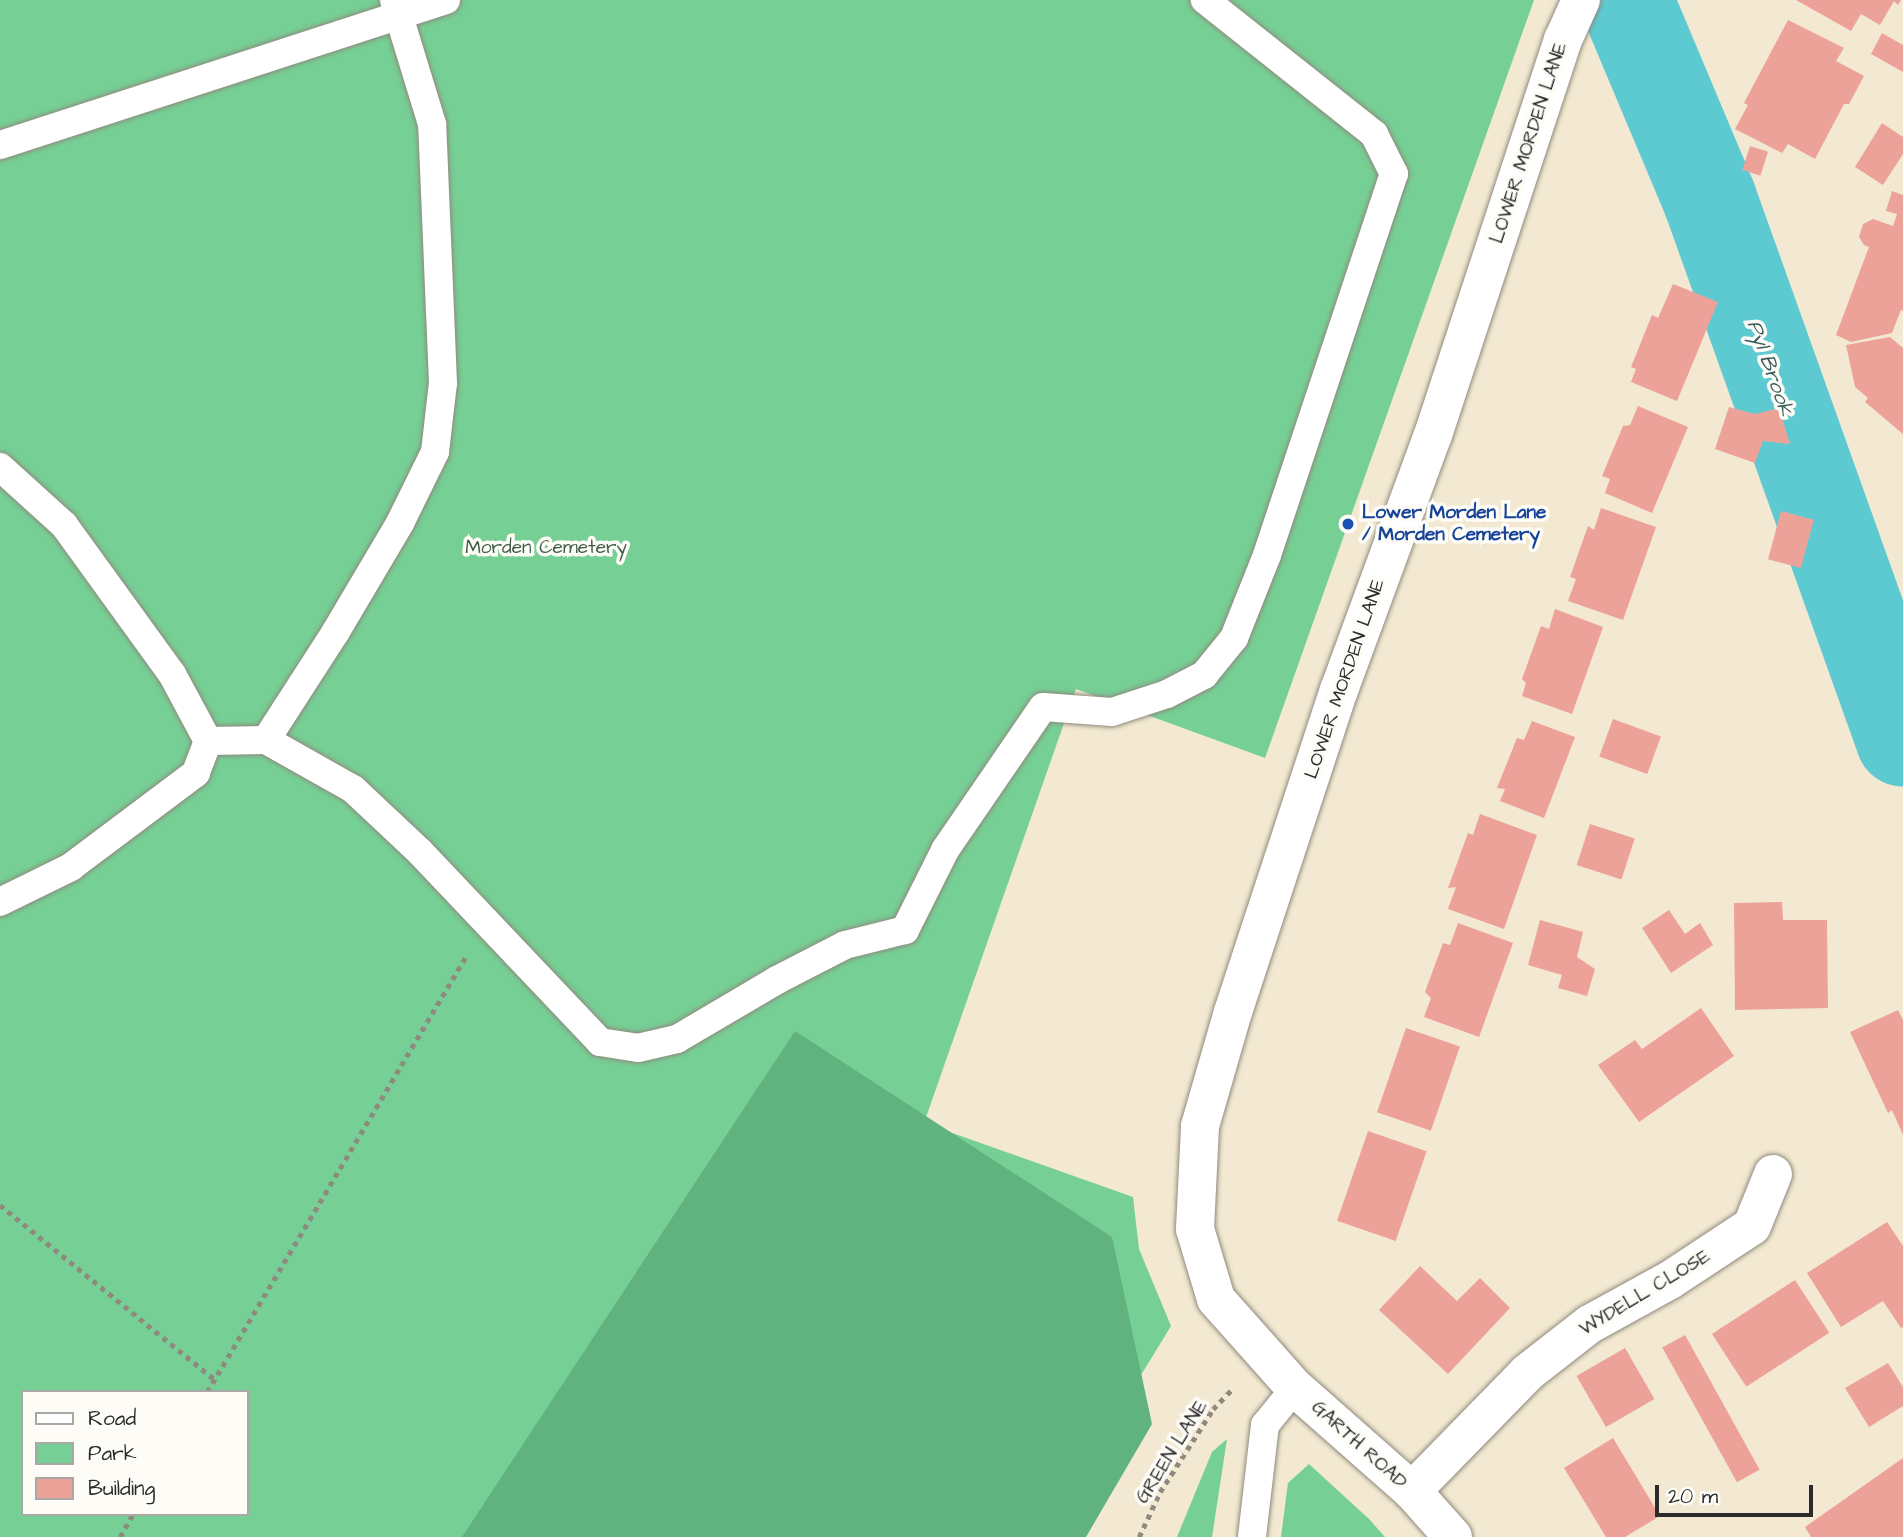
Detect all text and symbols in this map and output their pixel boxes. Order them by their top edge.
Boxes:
street label: LOWER MORDEN LANE [1486,40,1572,246]
water label: Pyl Brook [1741,317,1799,419]
place label: Lower Morden Lane / Morden Cemetery [1362,502,1546,546]
marker: Lower Morden Lane / Morden Cemetery [1340,516,1356,532]
park label: Morden Cemetery [465,537,627,559]
street label: LOWER MORDEN LANE [1300,576,1390,782]
street label: WYDELL CLOSE [1576,1245,1714,1341]
legend [21,1390,248,1516]
street label: GREEN LANE [1131,1396,1213,1508]
street label: GARTH ROAD [1307,1396,1411,1494]
text: Road [88,1404,136,1433]
text: Park [88,1439,137,1468]
scale bar [1658,1470,1815,1514]
text: Building [88,1474,155,1503]
text: 20 m [1668,1482,1718,1511]

